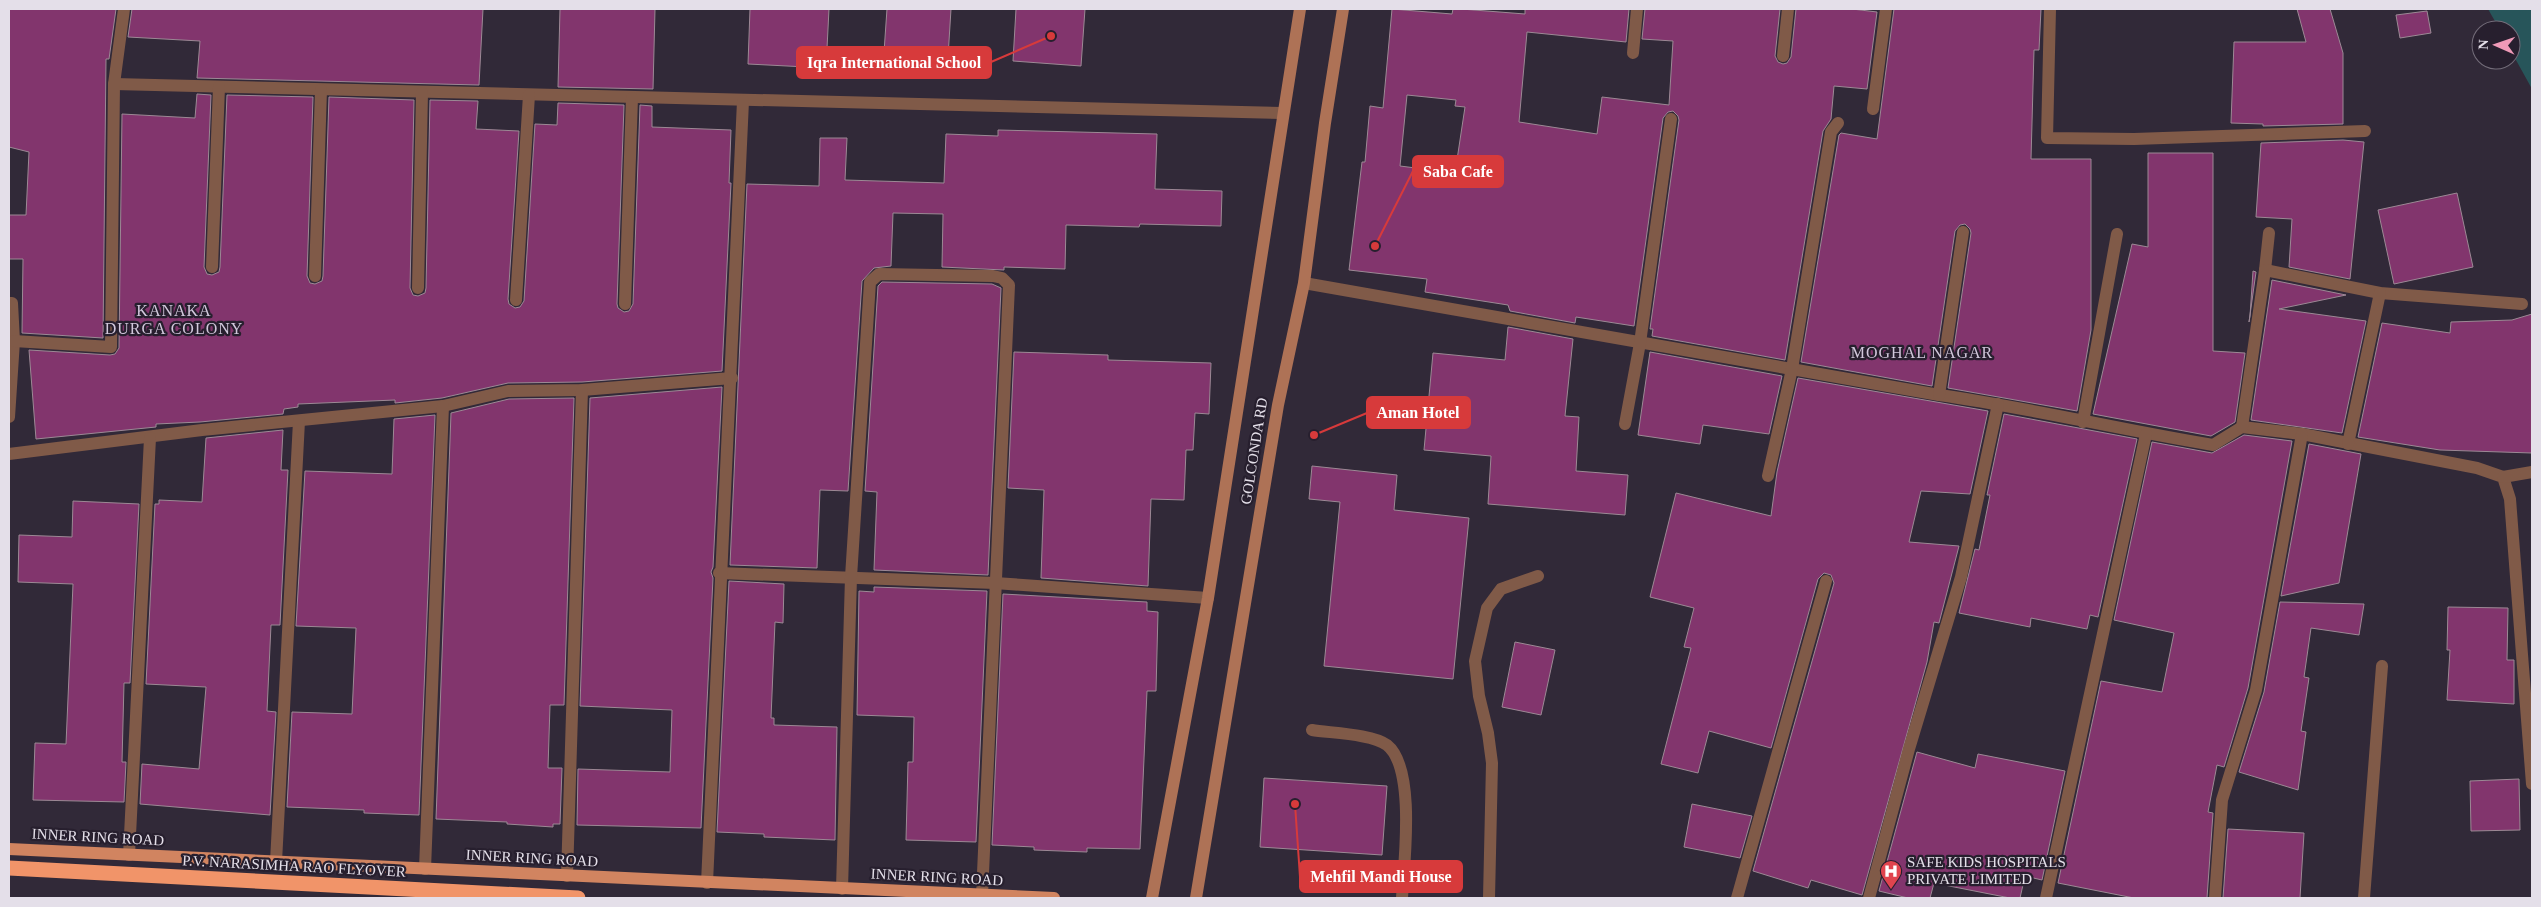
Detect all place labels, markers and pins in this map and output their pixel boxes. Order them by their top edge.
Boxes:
callout: Iqra International School [797,47,991,78]
callout: Saba Cafe [1413,156,1503,187]
callout: Aman Hotel [1367,397,1470,428]
place label: SAFE KIDS HOSPITALS PRIVATE LIMITED [1907,854,2066,887]
hospital icon: SAFE KIDS HOSPITALS PRIVATE LIMITED [1879,859,1903,890]
callout: Mehfil Mandi House [1300,861,1462,892]

